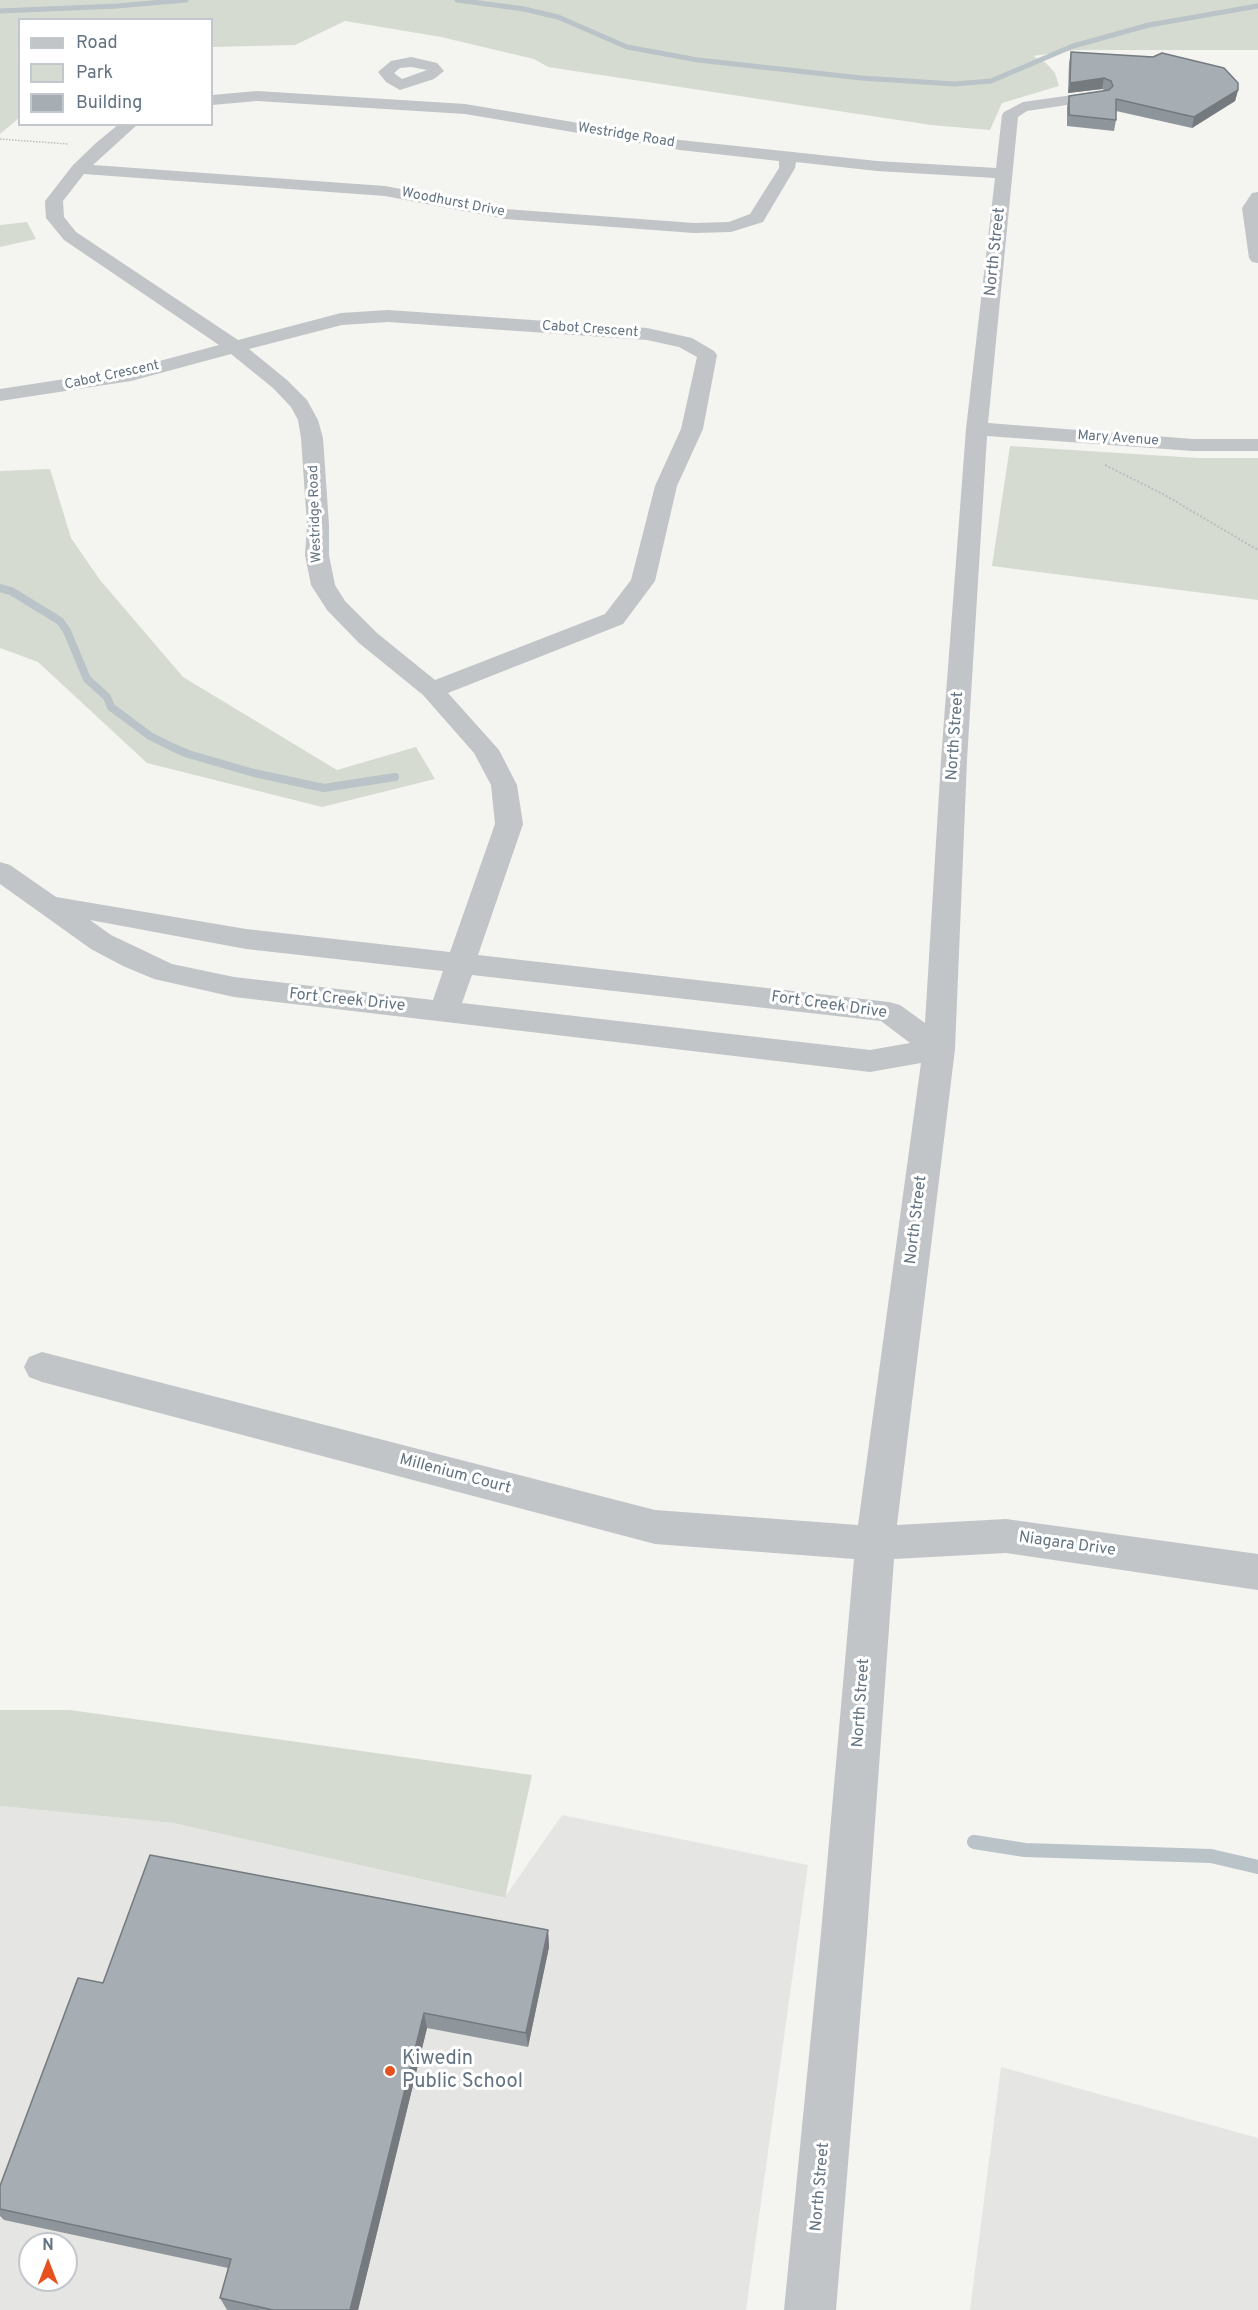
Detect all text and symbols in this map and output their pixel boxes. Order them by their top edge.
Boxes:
legend [18,18,213,126]
text: Road [76,32,118,55]
text: Park [76,62,113,85]
text: Building [76,92,142,115]
street label: Westridge Road [576,120,676,152]
street label: Woodhurst Drive [400,185,506,221]
street label: North Street [982,207,1010,297]
street label: Cabot Crescent [541,318,639,342]
street label: Cabot Crescent [63,358,161,394]
street label: Mary Avenue [1077,428,1159,450]
street label: Westridge Road [306,465,326,563]
street label: North Street [943,691,969,781]
street label: Fort Creek Drive [288,985,406,1017]
street label: Fort Creek Drive [770,988,888,1024]
street label: North Street [902,1175,932,1265]
street label: Millenium Court [397,1451,513,1499]
street label: Niagara Drive [1017,1529,1117,1561]
street label: North Street [849,1658,875,1748]
place label: Kiwedin Public School [402,2048,523,2095]
marker: Kiwedin Public School [383,2064,397,2078]
street label: North Street [808,2142,834,2232]
north arrow [18,2232,78,2292]
text: N [42,2236,54,2256]

